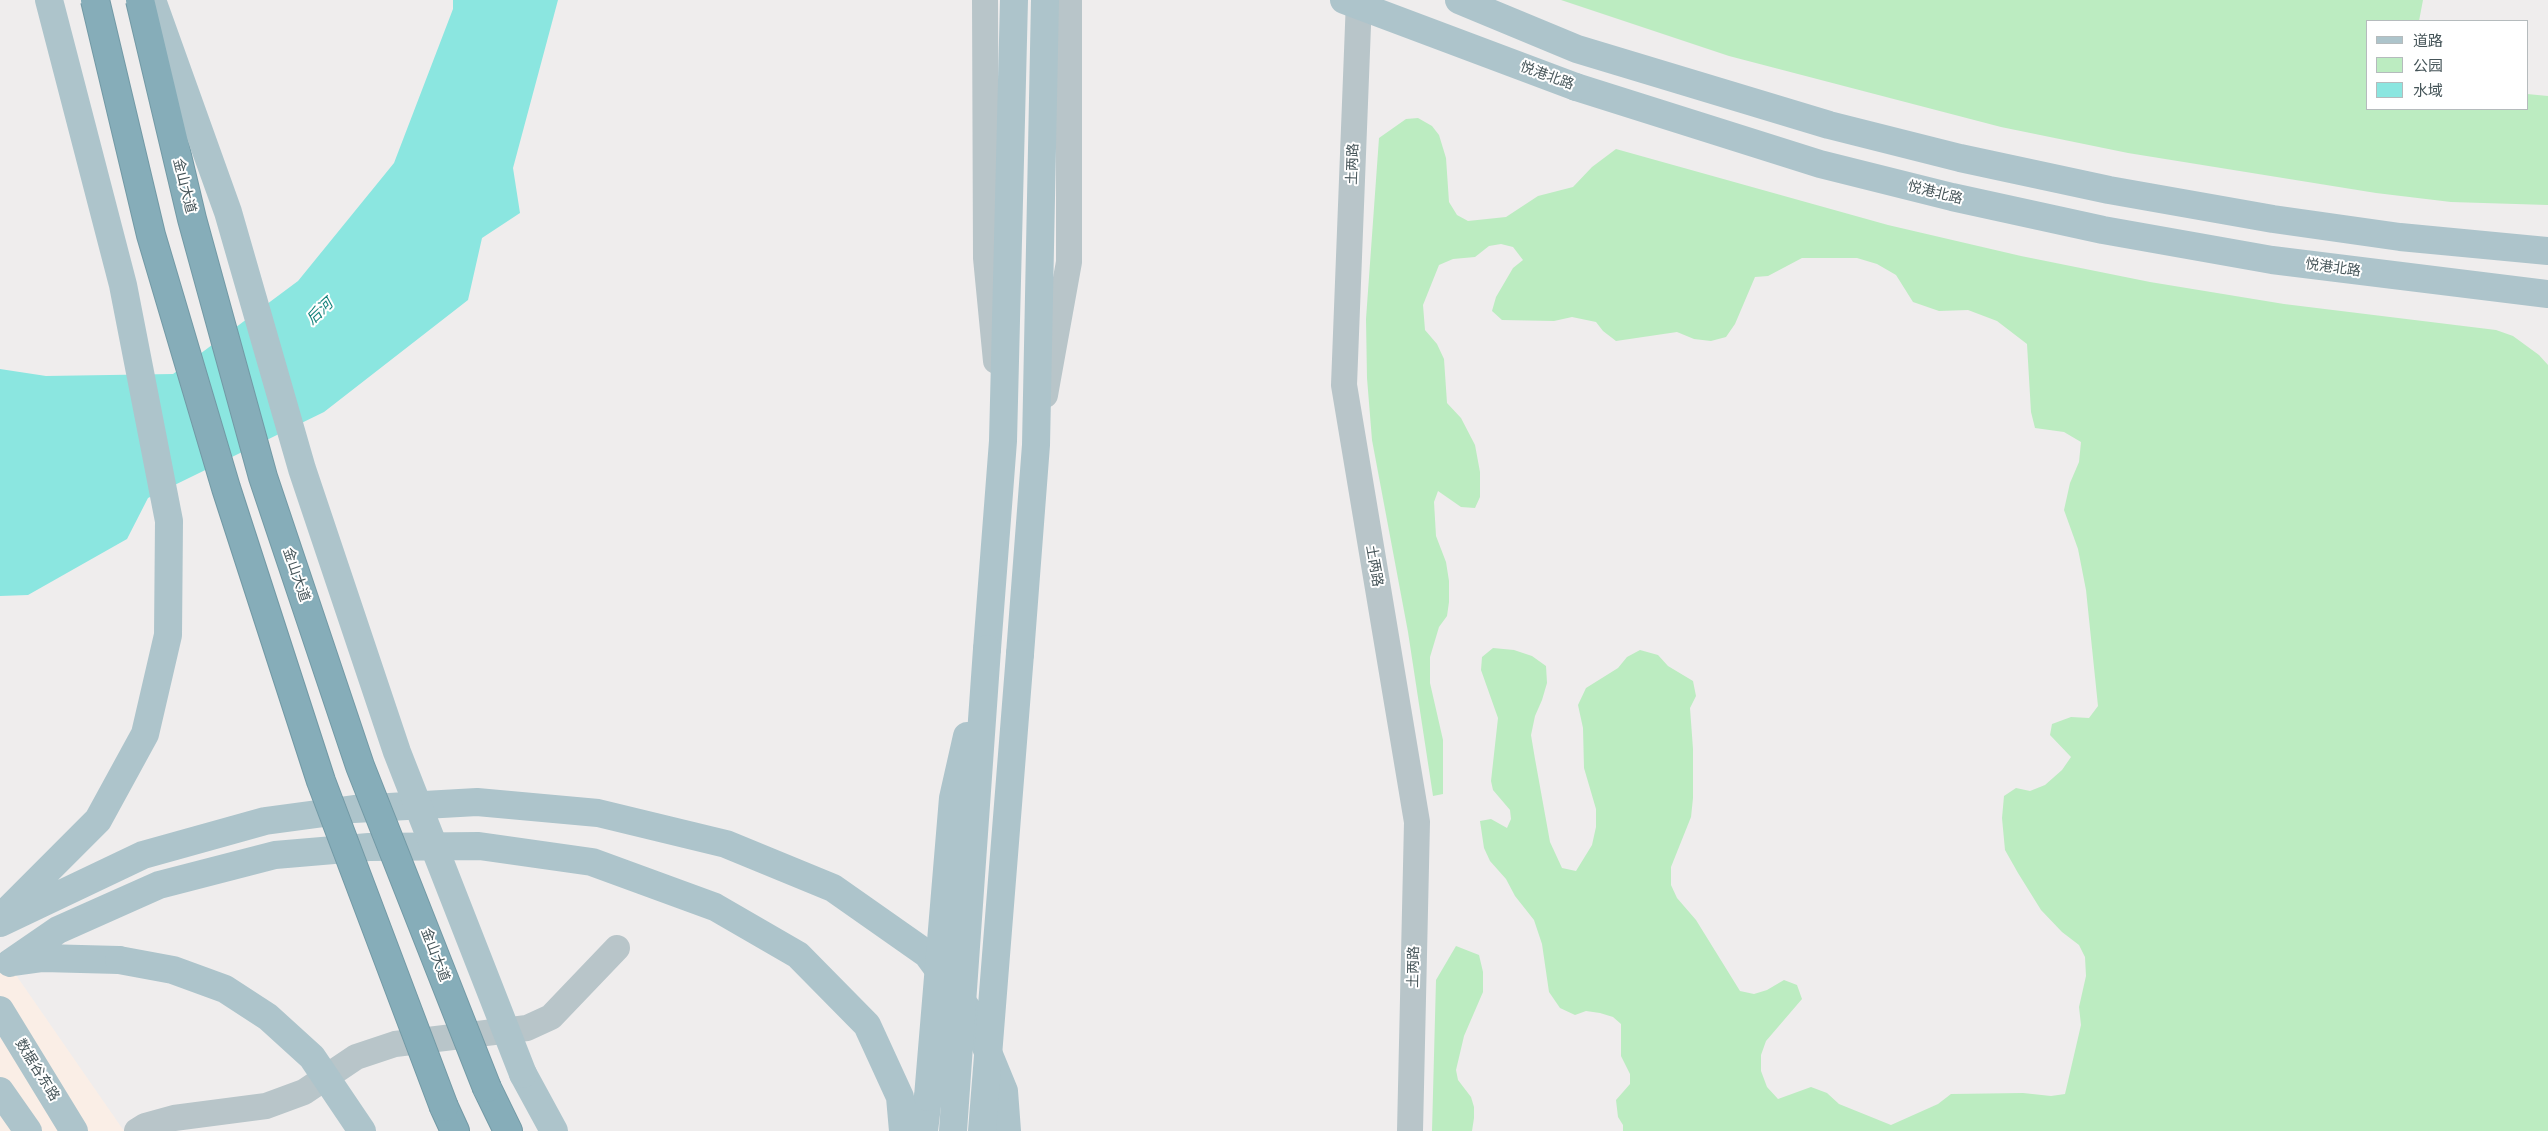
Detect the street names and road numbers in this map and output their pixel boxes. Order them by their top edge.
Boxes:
street label: 悦港北路 [1518,59,1576,93]
street label: 土两路 [1344,143,1362,185]
street label: 金山大道 [169,157,199,215]
street label: 悦港北路 [1906,178,1964,208]
street label: 悦港北路 [2304,256,2362,280]
street label: 土两路 [1362,544,1386,588]
street label: 金山大道 [279,546,313,604]
street label: 金山大道 [417,926,453,984]
street label: 土两路 [1405,946,1423,988]
street label: 数据谷东路 [11,1036,63,1104]

